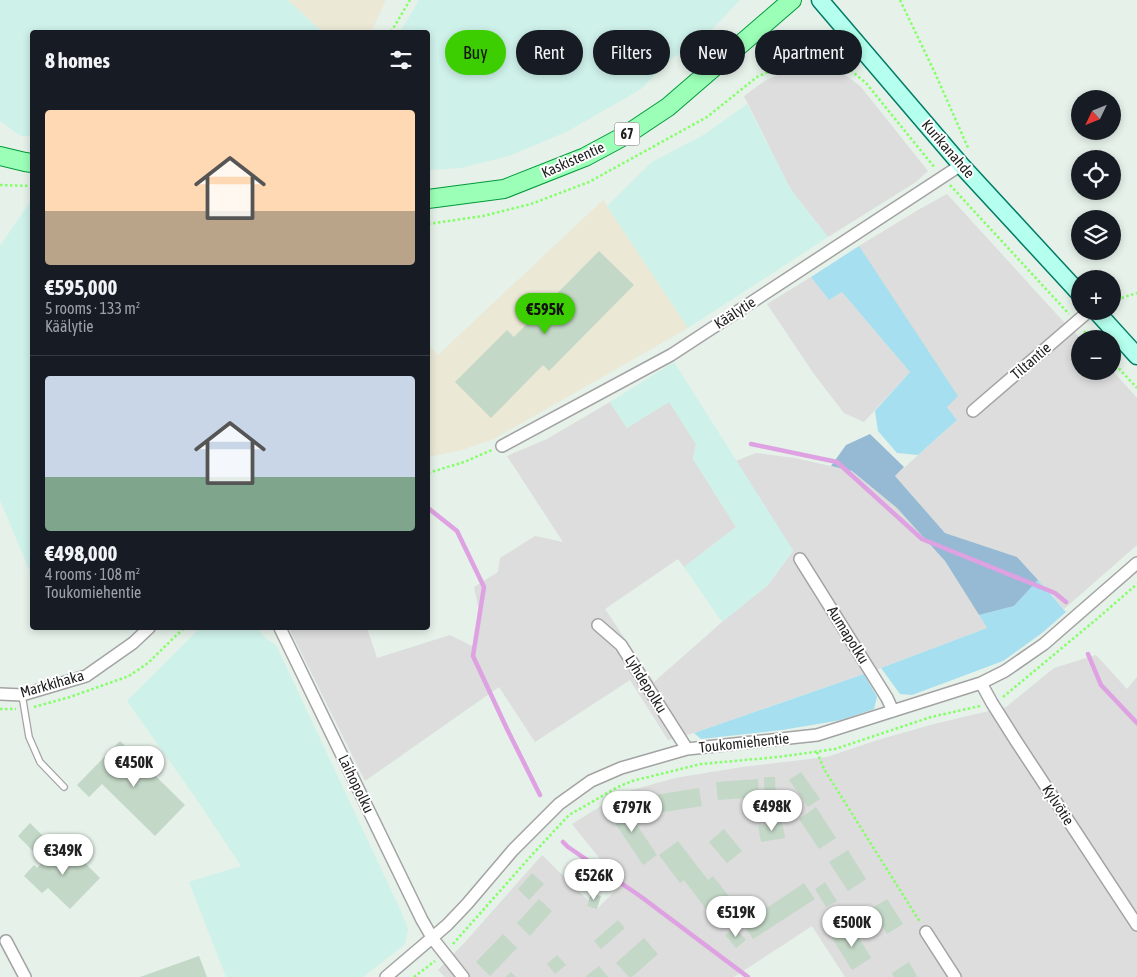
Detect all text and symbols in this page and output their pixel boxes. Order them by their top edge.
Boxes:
chip: Buy [445,30,506,75]
chip: Rent [516,30,583,75]
chip: Filters [593,30,670,75]
chip: New [680,30,745,75]
chip: Apartment [755,30,862,75]
icon: filters [387,46,415,74]
text: 8 homes [45,48,110,72]
north arrow [1071,90,1121,140]
map controls [1071,90,1121,380]
street label: Kurikanahde [919,116,978,181]
road number: 67 [614,122,640,146]
street label: Kaskistentie [539,138,607,181]
icon: home [185,143,275,233]
button: locate [1071,150,1121,200]
button: layers [1071,210,1121,260]
button: + [1071,270,1121,320]
text: €595,000 [45,275,117,299]
pin: €595K [510,292,580,335]
street label: Käälytie [711,293,759,332]
text: 5 rooms · 133 m² [45,299,140,317]
text: €595K [526,300,564,318]
text: Käälytie [45,317,94,335]
button: − [1071,330,1121,380]
street label: Tiltantie [1007,339,1054,382]
icon: home [185,408,275,498]
text: €498,000 [45,541,117,565]
text: 4 rooms · 108 m² [45,565,140,583]
text: Toukomiehentie [45,583,141,601]
street label: Aumapolku [824,603,873,667]
street label: Lyhdepolku [622,652,671,716]
street label: Markkihaka [18,666,86,701]
street label: Toukomiehentie [698,729,790,756]
pin: €450K [99,746,169,788]
street label: Laihopolku [335,752,378,816]
text: €450K [115,753,153,771]
street label: Kylvötie [1039,781,1078,828]
pin: €797K [597,790,667,833]
pin: €498K [737,790,807,832]
text: €498K [753,797,791,815]
text: €797K [613,798,651,816]
pin: €349K [28,834,98,876]
text: €349K [44,841,82,859]
pin: €526K [559,858,629,901]
text: €526K [575,866,613,884]
pin: €519K [701,896,771,938]
text: €519K [717,903,755,921]
pin: €500K [817,906,887,948]
text: €500K [833,913,871,931]

